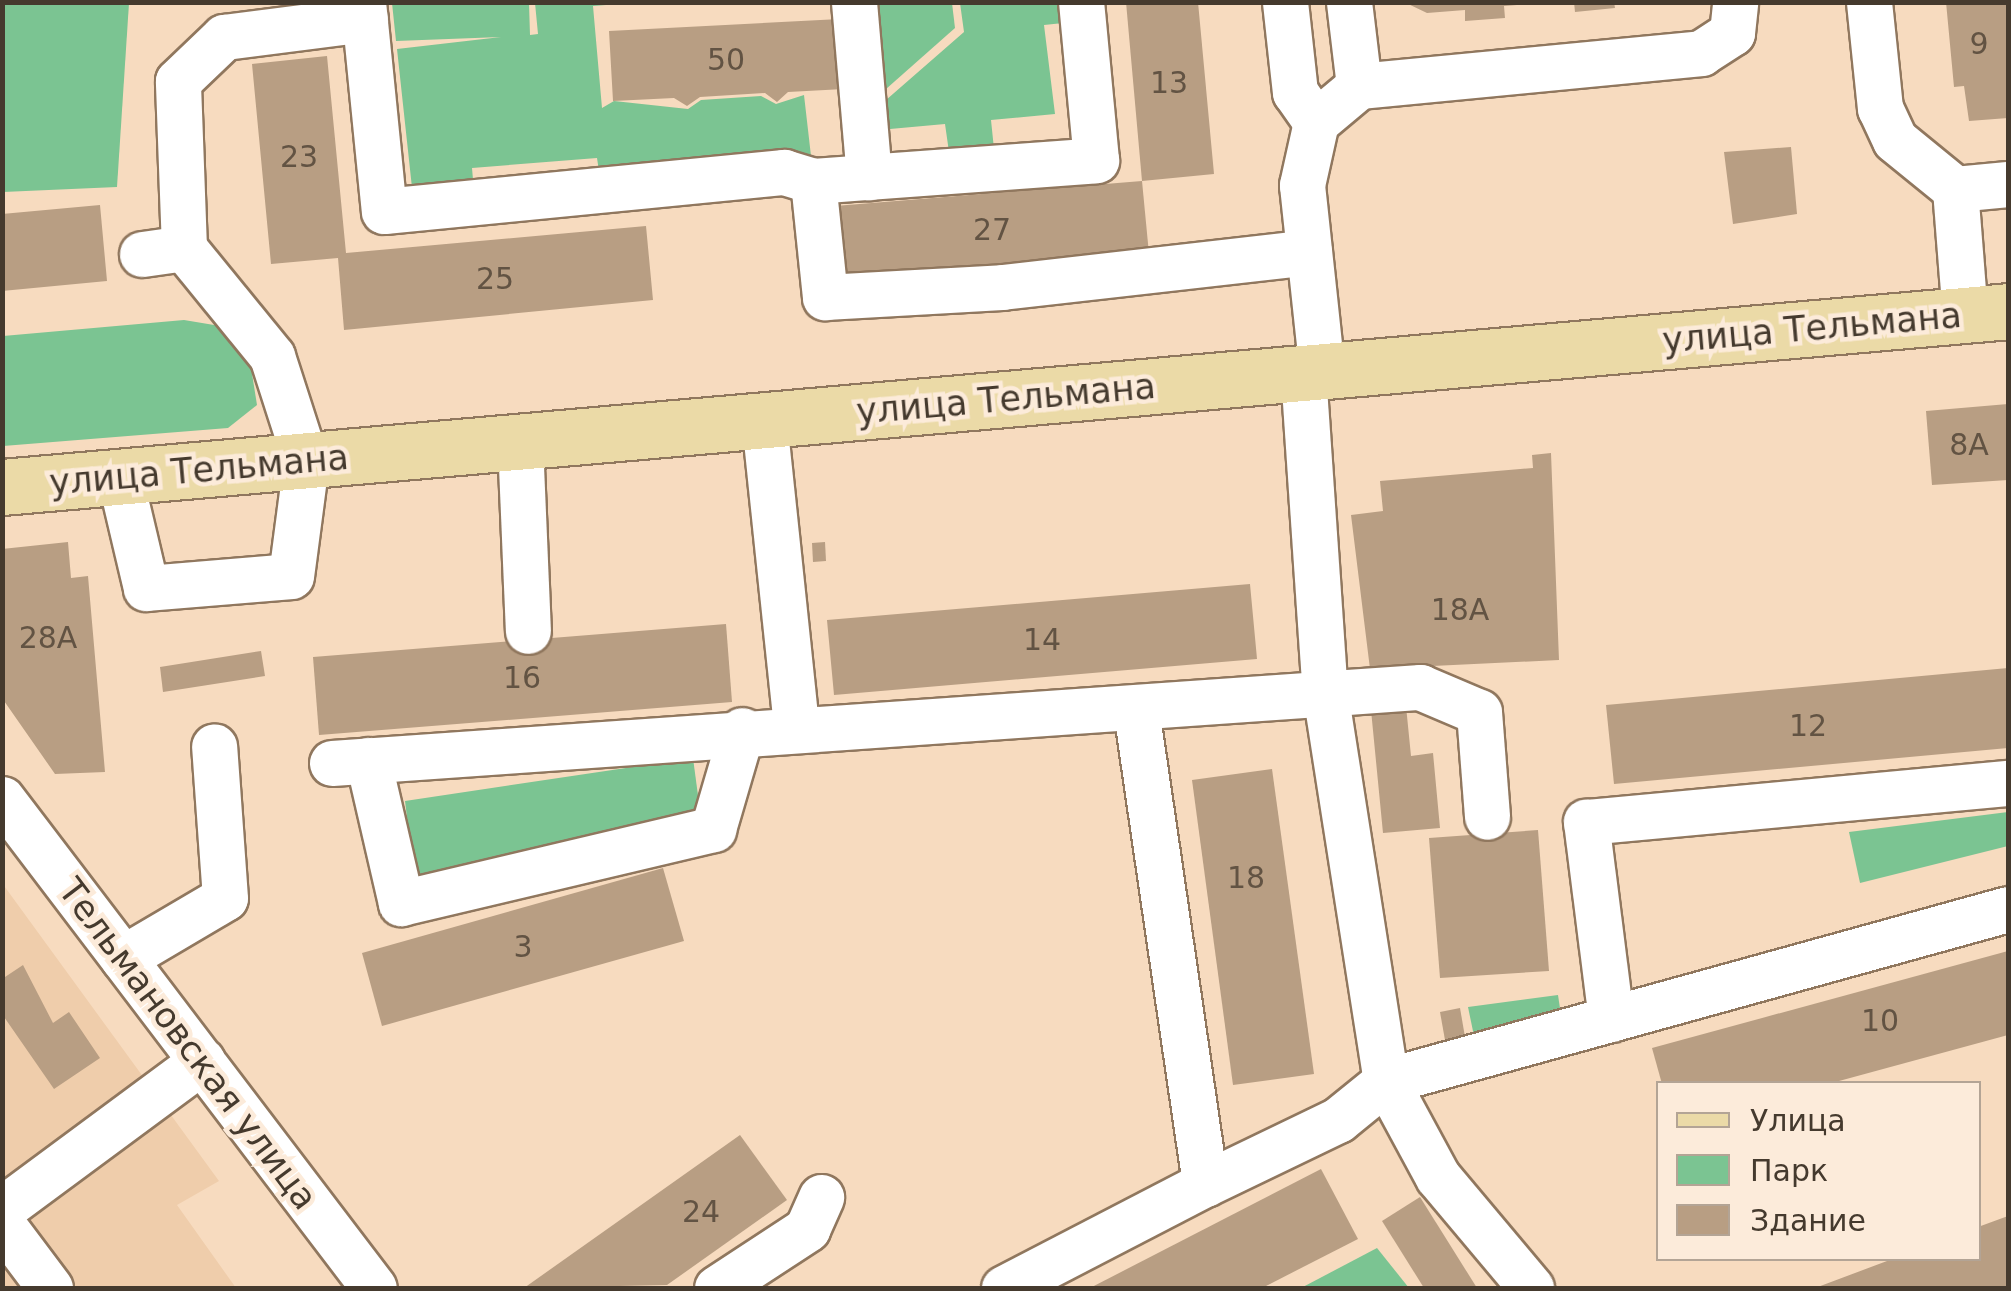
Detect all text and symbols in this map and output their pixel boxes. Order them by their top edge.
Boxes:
house number: 9 [1969,26,1989,62]
house number: 50 [707,42,745,78]
house number: 13 [1150,65,1188,101]
house number: 23 [280,139,318,175]
house number: 27 [973,212,1011,248]
house number: 25 [476,261,514,297]
street label: улица Тельмана [1661,294,1963,362]
street label: улица Тельмана [855,365,1157,433]
house number: 8А [1949,427,1989,463]
street label: улица Тельмана [48,436,350,504]
house number: 18А [1431,592,1489,628]
house number: 28А [19,620,77,656]
house number: 14 [1023,622,1061,658]
house number: 16 [503,660,541,696]
house number: 12 [1789,708,1827,744]
house number: 18 [1227,860,1265,896]
street label: Тельмановская улица [50,870,326,1218]
house number: 3 [513,929,533,965]
house number: 10 [1861,1003,1899,1039]
legend [1656,1081,1981,1261]
text: Улица [1750,1103,1846,1138]
text: Парк [1750,1153,1828,1188]
house number: 24 [682,1194,720,1230]
text: Здание [1750,1203,1866,1238]

